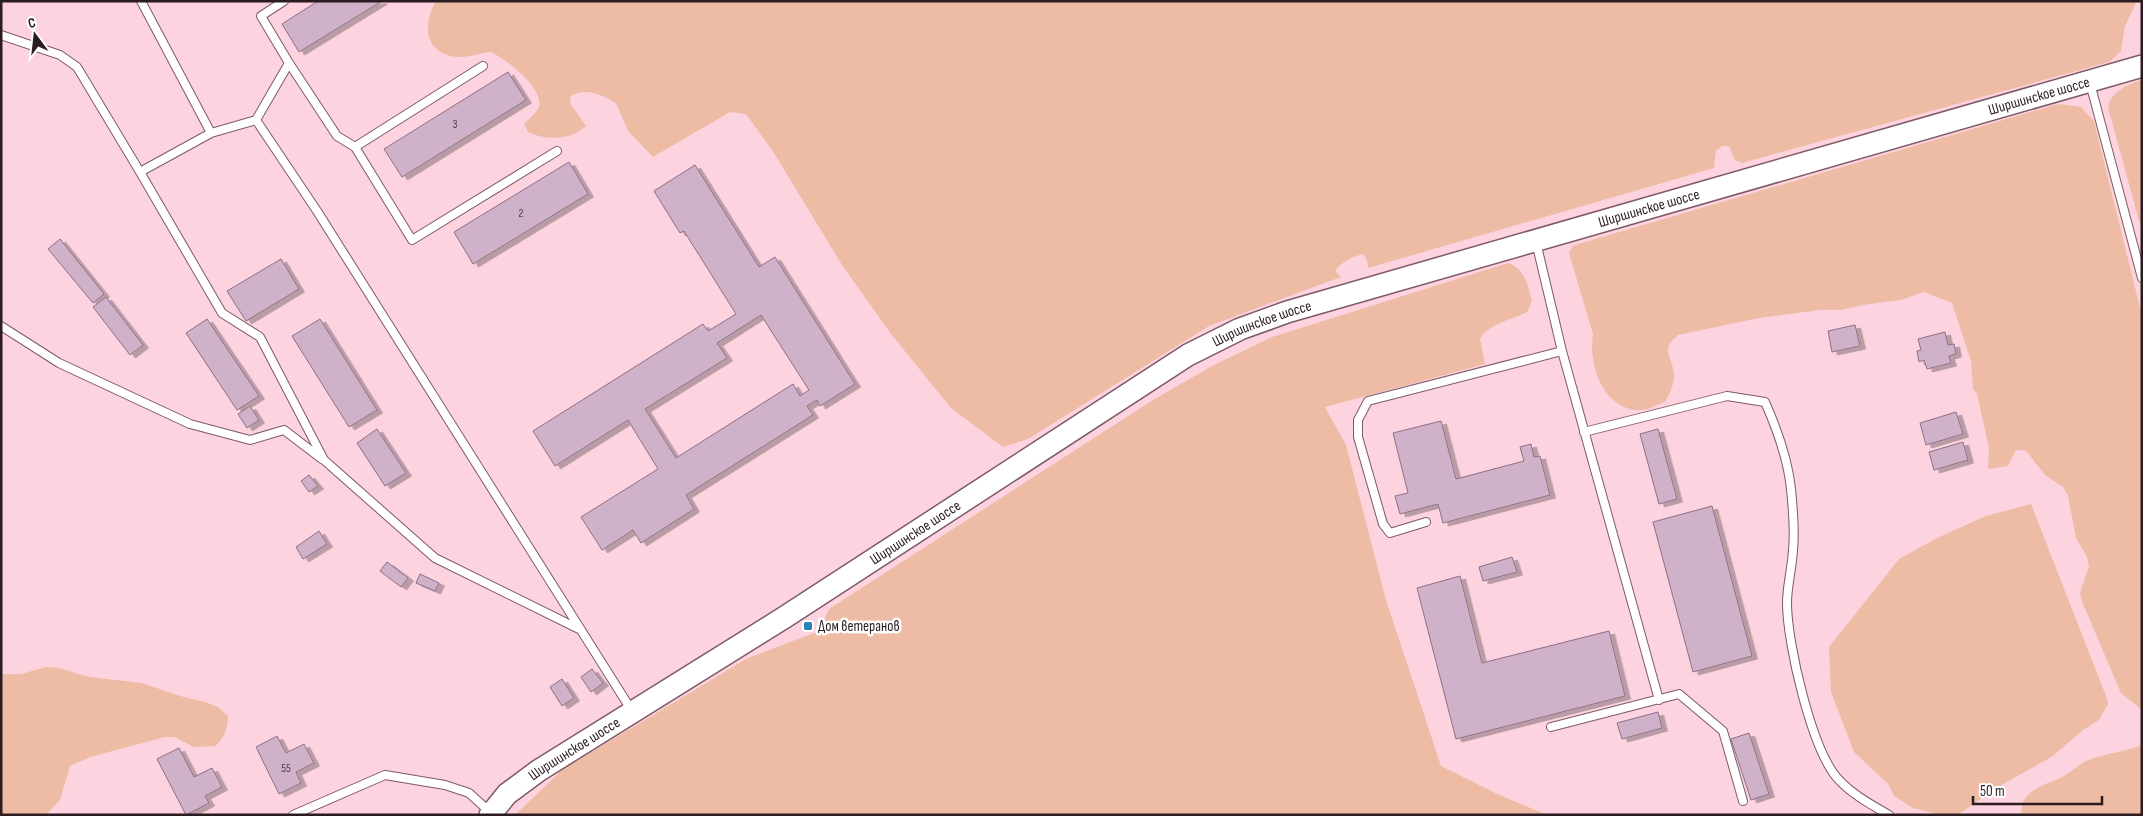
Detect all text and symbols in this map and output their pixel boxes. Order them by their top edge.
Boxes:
north arrow [10,10,60,60]
text: С [26,14,37,32]
street label: Ширшинское шоссе [1986,73,2092,120]
house number: 3 [452,117,458,132]
street label: Ширшинское шоссе [1596,185,1702,232]
house number: 2 [519,206,524,221]
street label: Ширшинское шоссе [1209,296,1314,351]
street label: Ширшинское шоссе [866,496,965,569]
place label: Дом ветеранов [818,617,900,636]
marker: Дом ветеранов [802,620,814,632]
street label: Ширшинское шоссе [525,713,624,785]
house number: 55 [281,761,291,776]
scale bar [1973,774,2102,806]
text: 50 m [1980,782,2005,801]

